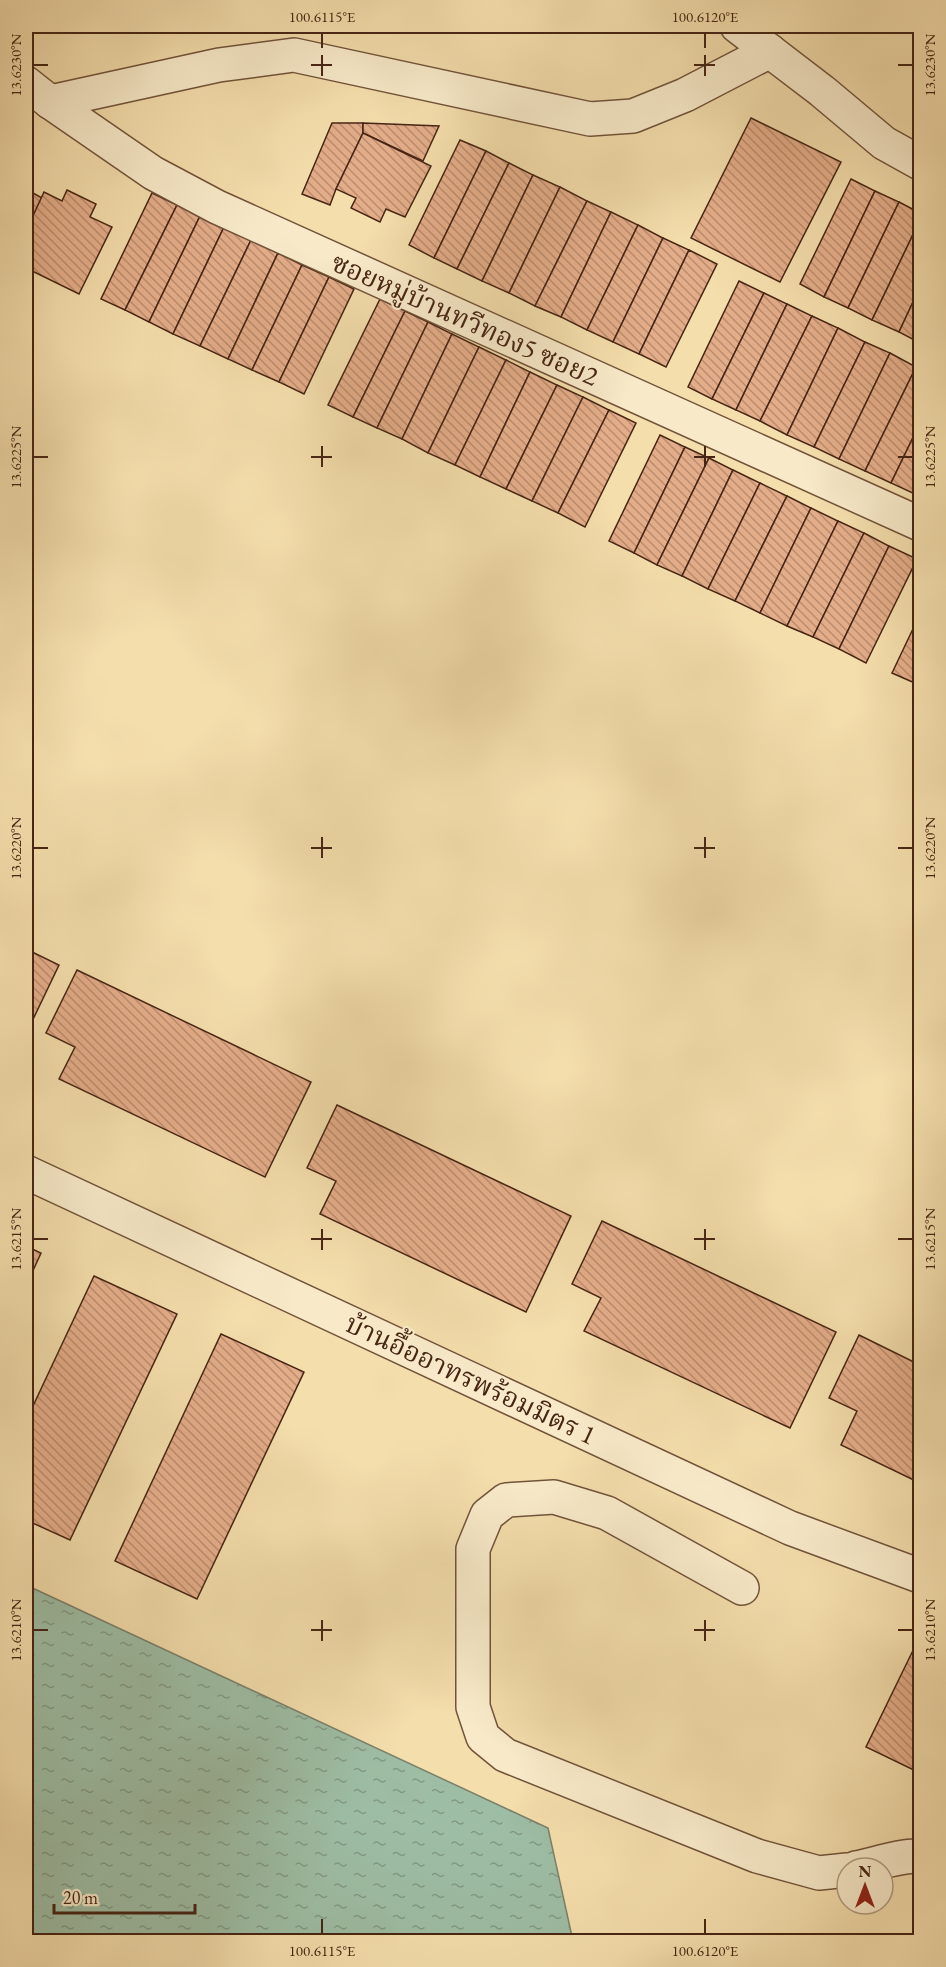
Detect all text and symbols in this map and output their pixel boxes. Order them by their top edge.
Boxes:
text: 100.6115°E [289,7,356,26]
text: 100.6120°E [672,7,739,26]
text: 13.6230°N [6,33,25,96]
text: 13.6230°N [920,33,939,96]
street label: ซอยหมู่บ้านทวีทอง5 ซอย2 [326,244,604,395]
text: 13.6225°N [6,425,25,488]
text: 13.6225°N [920,425,939,488]
text: 13.6220°N [6,816,25,879]
text: 13.6220°N [920,816,939,879]
text: 13.6215°N [6,1207,25,1270]
text: 13.6215°N [920,1207,939,1270]
street label: บ้านอื้ออาทรพร้อมมิตร 1 [340,1304,603,1452]
text: 13.6210°N [6,1598,25,1661]
text: 13.6210°N [920,1598,939,1661]
north arrow [835,1856,895,1916]
text: N [859,1861,872,1882]
scale bar [54,1877,195,1915]
text: 20 m [63,1886,98,1909]
text: 100.6115°E [289,1941,356,1960]
text: 100.6120°E [672,1941,739,1960]

